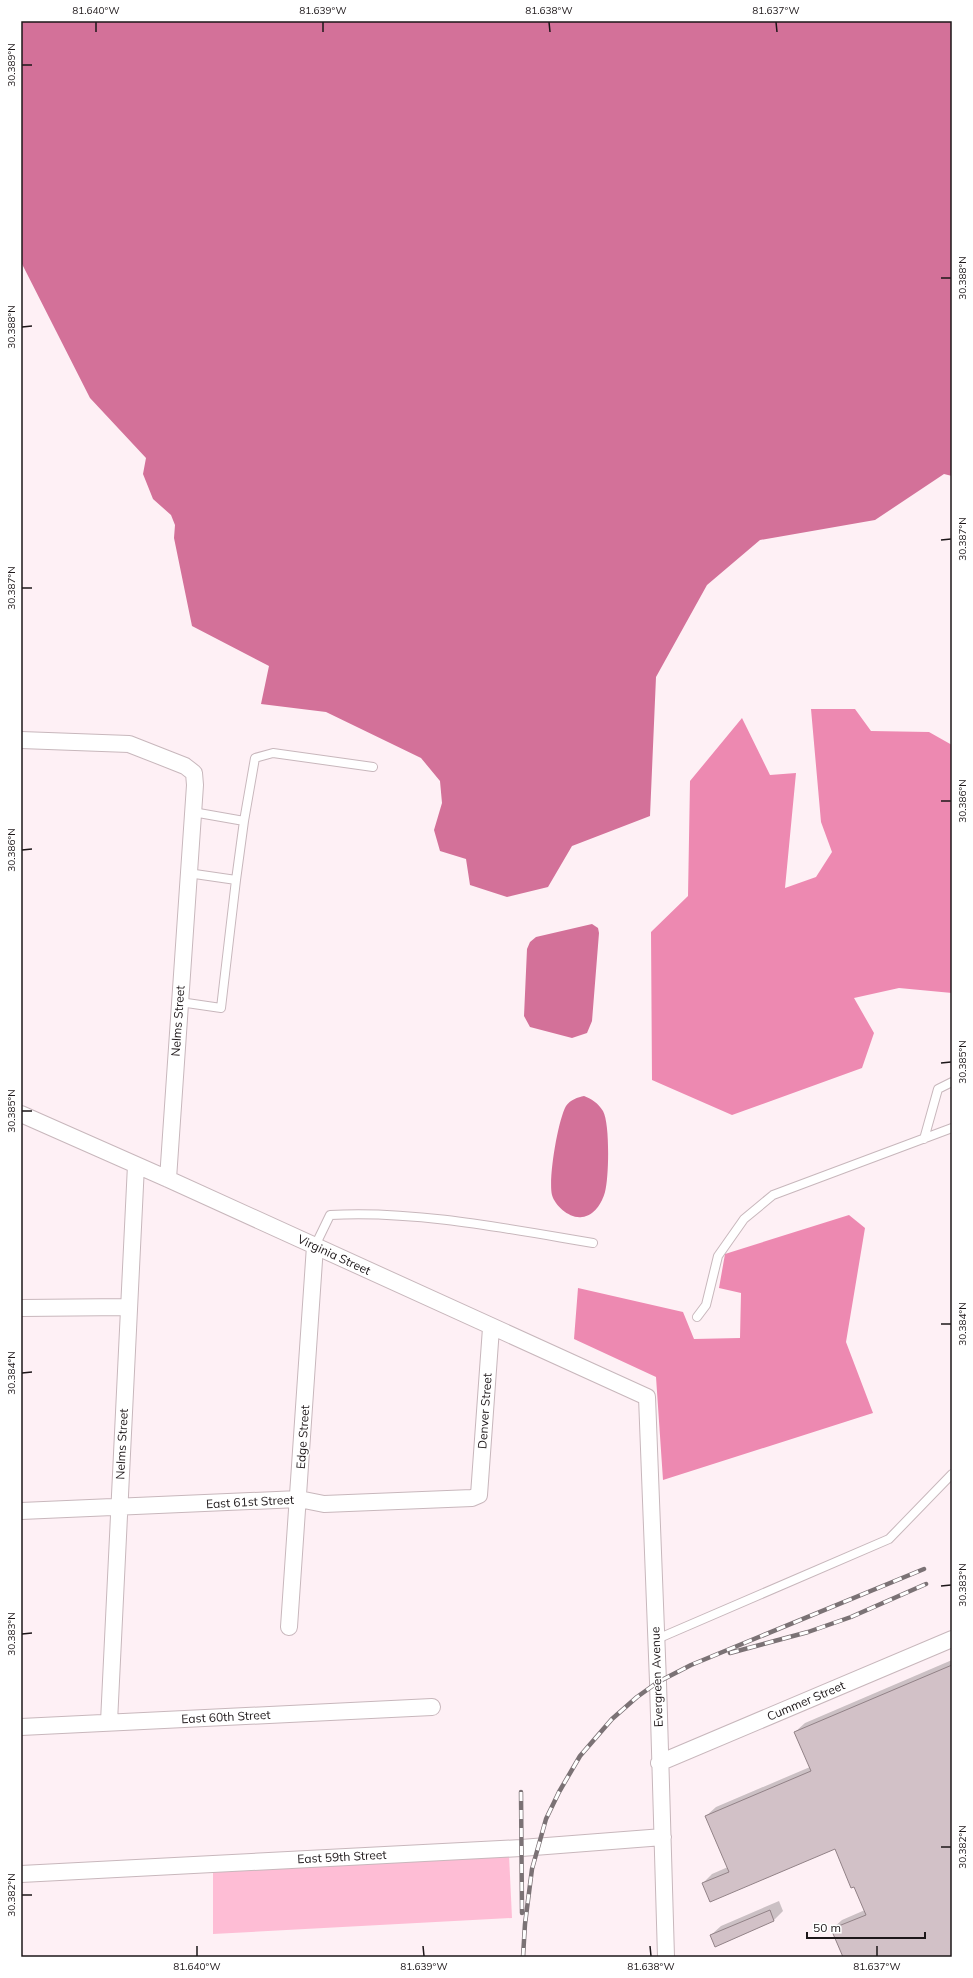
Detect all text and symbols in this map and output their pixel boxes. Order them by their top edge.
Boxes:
text: 81.640°W [72,4,120,17]
text: 81.639°W [299,4,347,17]
text: 81.638°W [525,4,573,17]
text: 81.637°W [752,4,800,17]
text: 30.389°N [5,43,18,87]
text: 30.388°N [956,256,969,300]
text: 30.388°N [5,305,18,349]
text: 30.387°N [956,517,969,561]
text: 30.387°N [5,566,18,610]
text: 30.386°N [956,779,969,823]
text: 30.386°N [5,828,18,872]
street label: Nelms Street [168,985,187,1057]
text: 30.385°N [956,1040,969,1084]
text: 30.385°N [5,1089,18,1133]
street label: Virginia Street [295,1231,373,1278]
text: 30.384°N [956,1302,969,1346]
text: 30.384°N [5,1351,18,1395]
street label: Denver Street [474,1373,495,1449]
street label: Edge Street [293,1404,312,1470]
street label: Nelms Street [112,1408,131,1480]
street label: East 61st Street [206,1492,294,1511]
text: 30.383°N [956,1563,969,1607]
text: 30.383°N [5,1612,18,1656]
street label: Evergreen Avenue [647,1626,666,1728]
street label: Cummer Street [765,1677,847,1724]
street label: East 60th Street [181,1707,271,1726]
text: 30.382°N [956,1825,969,1869]
street label: East 59th Street [297,1847,387,1866]
text: 30.382°N [5,1873,18,1917]
scale bar [807,1914,925,1940]
text: 50 m [813,1920,841,1935]
text: 81.640°W [173,1960,221,1973]
text: 81.639°W [400,1960,448,1973]
text: 81.638°W [627,1960,675,1973]
text: 81.637°W [853,1960,901,1973]

